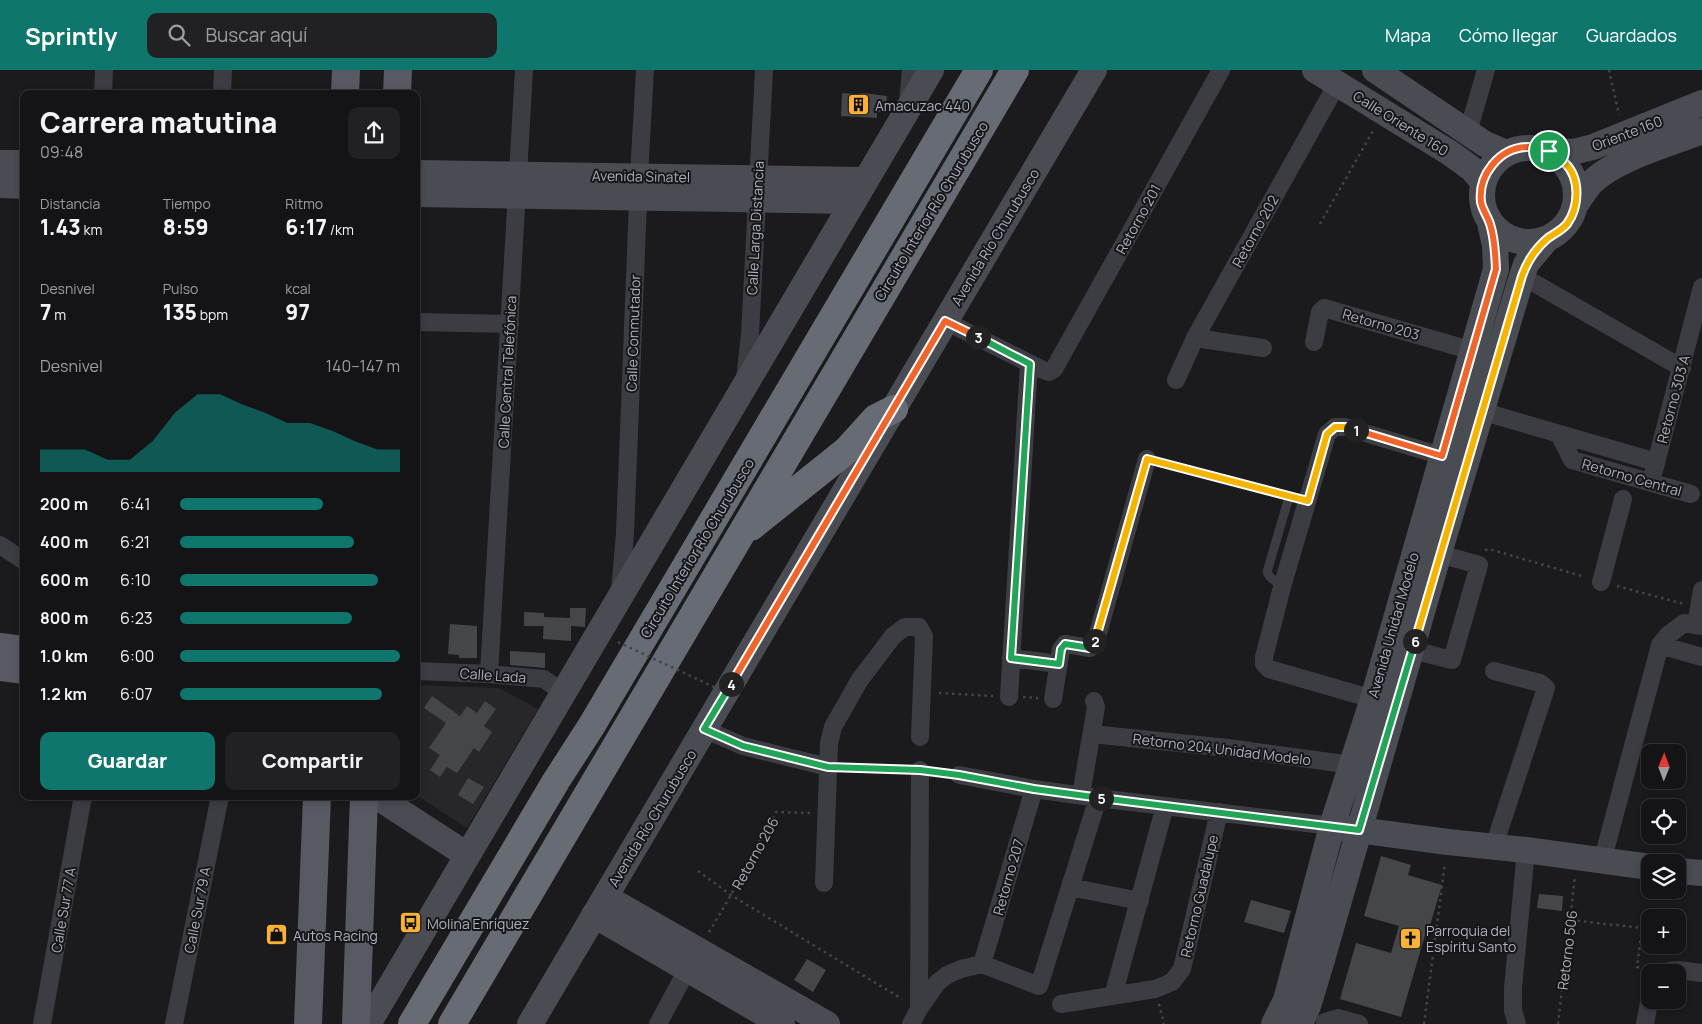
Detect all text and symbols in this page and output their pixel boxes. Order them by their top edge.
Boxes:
search box [147,13,497,58]
text: Sprintly [25,19,117,52]
icon: search [165,21,193,49]
text: Buscar aquí [205,22,308,48]
text: Mapa [1385,23,1431,47]
text: Cómo llegar [1459,23,1558,47]
text: Guardados [1586,23,1677,47]
street label: Calle Oriente 160 [1350,86,1452,160]
building icon: Amacuzac 440 [847,93,871,117]
place label: Amacuzac 440 [875,96,970,115]
text: Carrera matutina [40,103,277,141]
button: share [348,107,400,159]
street label: Oriente 160 [1589,111,1665,155]
street label: Circuito Interior Río Churubusco [870,118,992,304]
pin [1528,130,1570,172]
icon: arrive [1535,137,1563,165]
text: 09:48 [40,141,83,163]
street label: Calle Larga Distancia [742,161,768,295]
street label: Avenida Río Churubusco [947,165,1043,309]
street label: Avenida Sinatel [592,166,690,186]
street label: Retorno 201 [1111,181,1165,257]
street label: Retorno 202 [1227,192,1283,270]
text: Distancia [40,194,100,213]
text: Tiempo [163,194,211,213]
text: Ritmo [285,194,323,213]
text: 1.43 [40,213,81,241]
text: 8:59 [163,213,209,241]
text: 6:17 [285,213,327,241]
text: km [81,220,102,239]
text: /km [327,220,354,239]
street label: Calle Conmutador [621,274,645,392]
text: Desnivel [40,279,95,298]
text: Pulso [163,279,198,298]
text: kcal [285,279,311,298]
street label: Calle Central Telefónica [494,295,520,449]
text: 7 [40,298,51,326]
text: 135 [163,298,197,326]
text: 97 [285,298,310,326]
street label: Retorno 203 [1340,304,1422,344]
text: m [51,305,66,324]
text: bpm [197,305,228,324]
pin: 3 [966,324,990,350]
text: 3 [974,328,983,347]
street label: Retorno 303 A [1652,353,1694,445]
text: Desnivel [40,355,103,377]
text: 140–147 m [326,355,400,377]
pin: 1 [1344,418,1368,442]
text: 1 [1353,421,1360,440]
street label: Retorno Central [1580,454,1684,500]
street label: Circuito Interior Río Churubusco [636,455,758,641]
text: 200 m [40,493,88,515]
text: 6:41 [120,493,150,515]
text: 400 m [40,531,88,553]
text: 6:21 [120,531,150,553]
street label: Avenida Unidad Modelo [1363,550,1423,700]
text: 600 m [40,569,89,591]
text: 6:10 [120,569,151,591]
text: 800 m [40,607,88,629]
text: 6:23 [120,607,153,629]
pin: 2 [1082,628,1108,654]
pin: 6 [1402,628,1428,654]
text: 2 [1091,632,1100,651]
text: 6 [1411,632,1420,651]
text: 1.0 km [40,645,88,667]
text: 6:00 [120,645,154,667]
street label: Calle Lada [459,663,527,687]
pin: 4 [718,672,744,696]
text: 4 [727,675,736,694]
text: 1.2 km [40,683,87,705]
text: 6:07 [120,683,153,705]
street label: Retorno 204 Unidad Modelo [1132,729,1312,769]
button: Guardar [40,732,215,790]
button: Compartir [225,732,400,790]
north arrow [1641,744,1686,789]
map controls [1641,744,1686,1009]
street label: Avenida Río Churubusco [604,746,700,890]
pin: 5 [1088,786,1114,810]
text: 5 [1097,789,1106,808]
button: locate [1641,799,1686,844]
street label: Retorno 206 [727,813,783,893]
street label: Retorno Guadalupe [1176,833,1222,959]
street label: Retorno 207 [988,837,1028,917]
button: layers [1641,854,1686,899]
street label: Calle Sur 79 A [179,865,215,955]
street label: Calle Sur 77 A [46,866,80,954]
street label: Retorno 506 [1553,909,1581,991]
button: + [1641,909,1686,954]
bus stop icon: Molina Enríquez [399,911,423,935]
place label: Molina Enríquez [427,914,529,933]
place label: Parroquia del Espíritu Santo [1426,921,1516,956]
shop icon: Autos Racing [265,923,289,947]
place label: Autos Racing [293,926,378,945]
church icon: Parroquia del Espíritu Santo [1398,926,1422,950]
button: − [1641,964,1686,1009]

